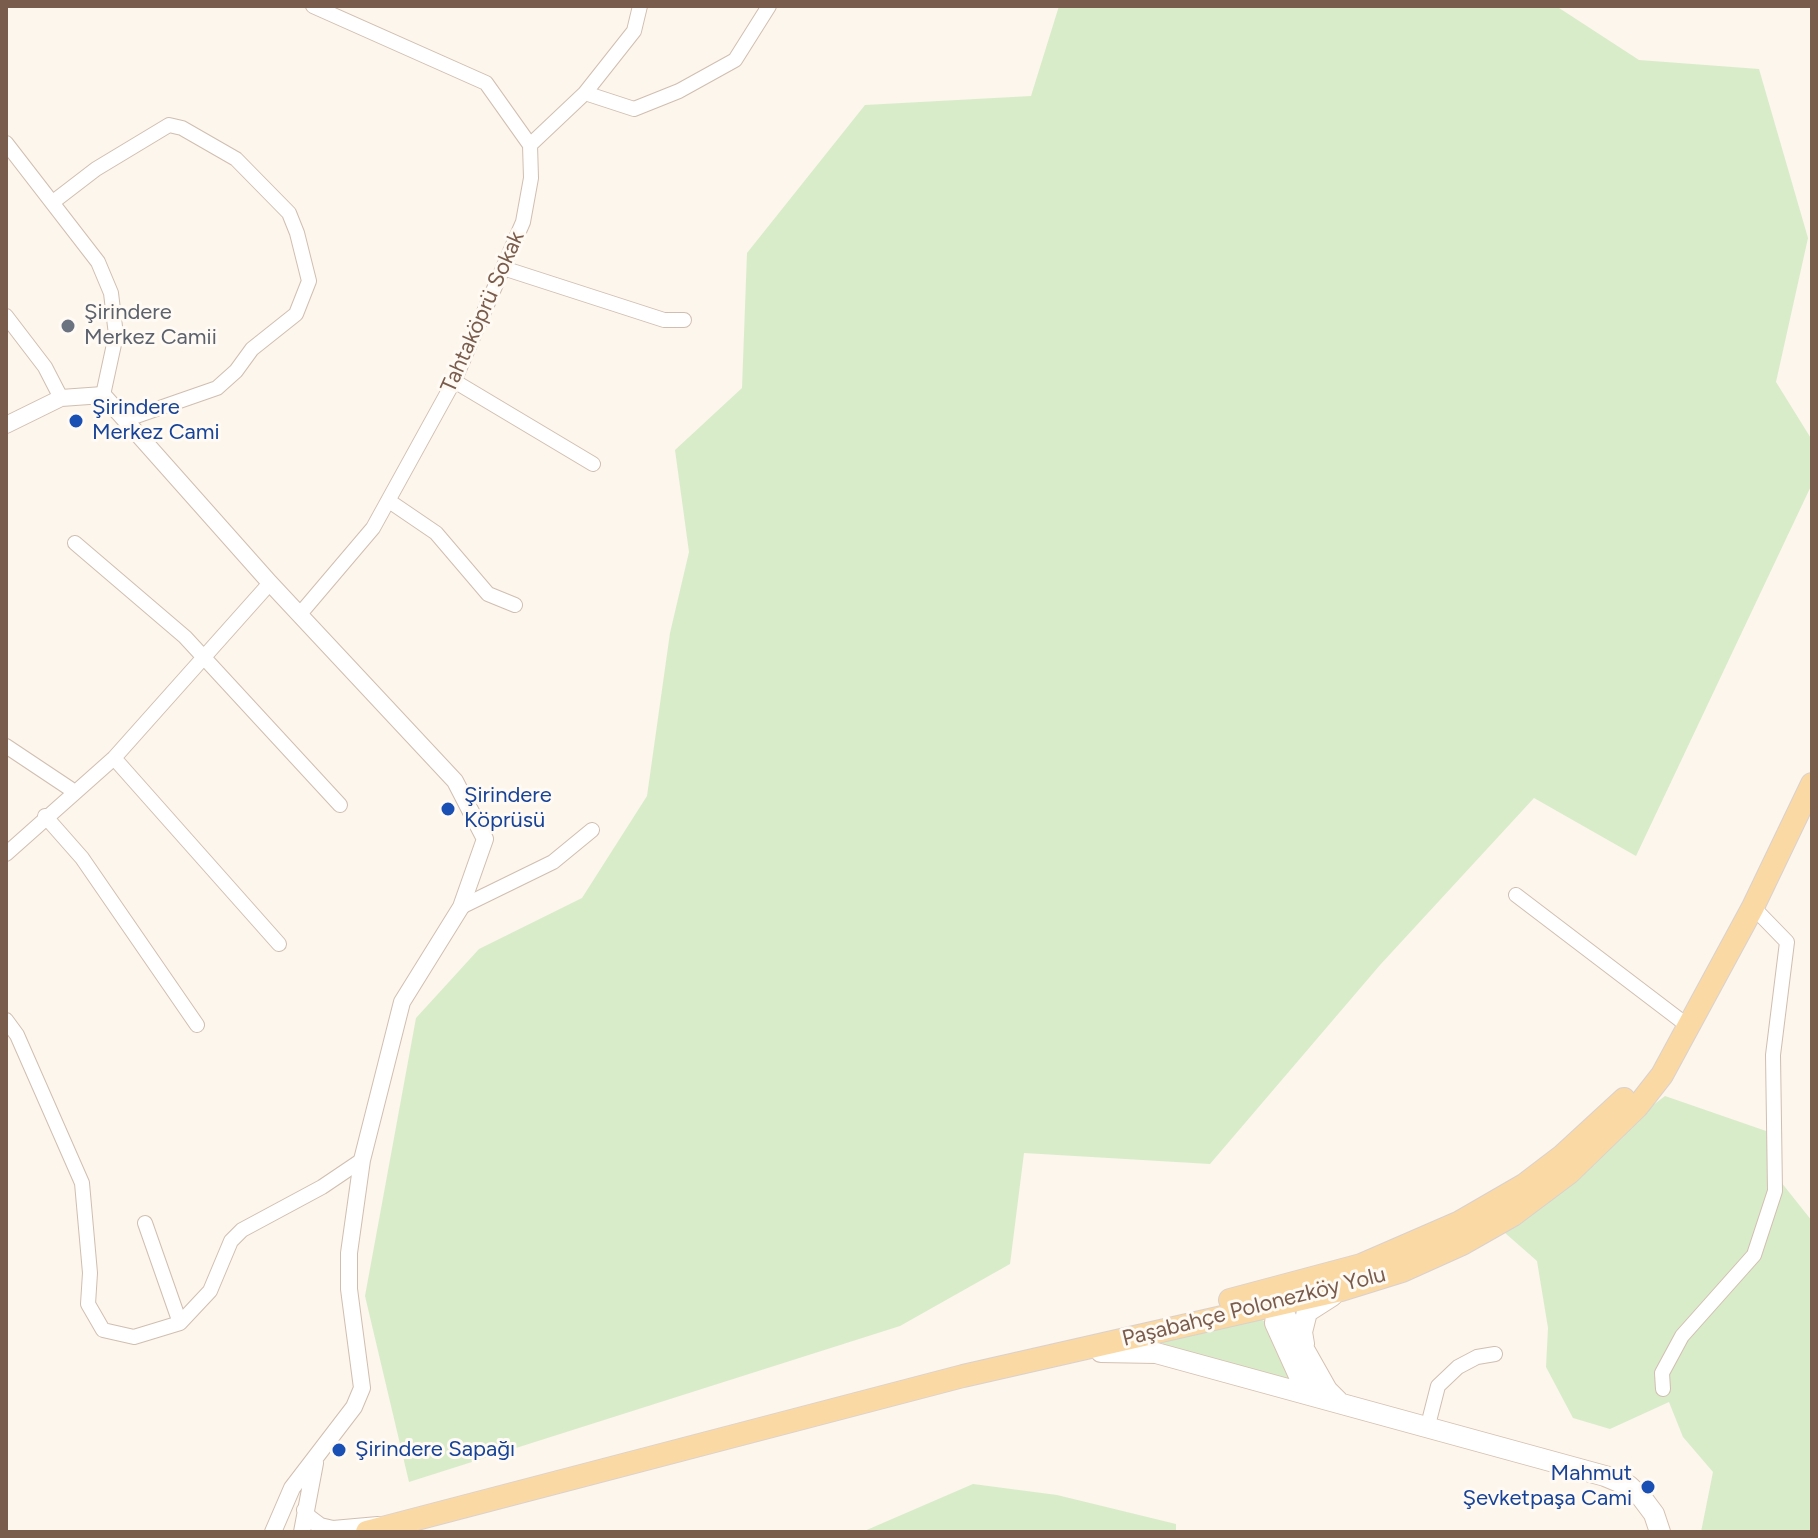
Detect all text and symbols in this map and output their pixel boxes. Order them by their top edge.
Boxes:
street label: Tahtaköprü Sokak [436,227,530,397]
place label: Şirindere Merkez Camii [84,300,217,352]
marker: Şirindere Merkez Camii [59,317,77,335]
place label: Şirindere Merkez Cami [92,395,220,446]
marker: Şirindere Merkez Cami [67,412,85,430]
place label: Şirindere Köprüsü [464,783,552,834]
marker: Şirindere Köprüsü [439,800,457,818]
street label: Paşabahçe Polonezköy Yolu [1119,1261,1389,1353]
place label: Şirindere Sapağı [355,1437,515,1463]
marker: Şirindere Sapağı [330,1441,348,1459]
place label: Mahmut Şevketpaşa Cami [1462,1461,1632,1512]
marker: Mahmut Şevketpaşa Cami [1639,1478,1657,1496]

